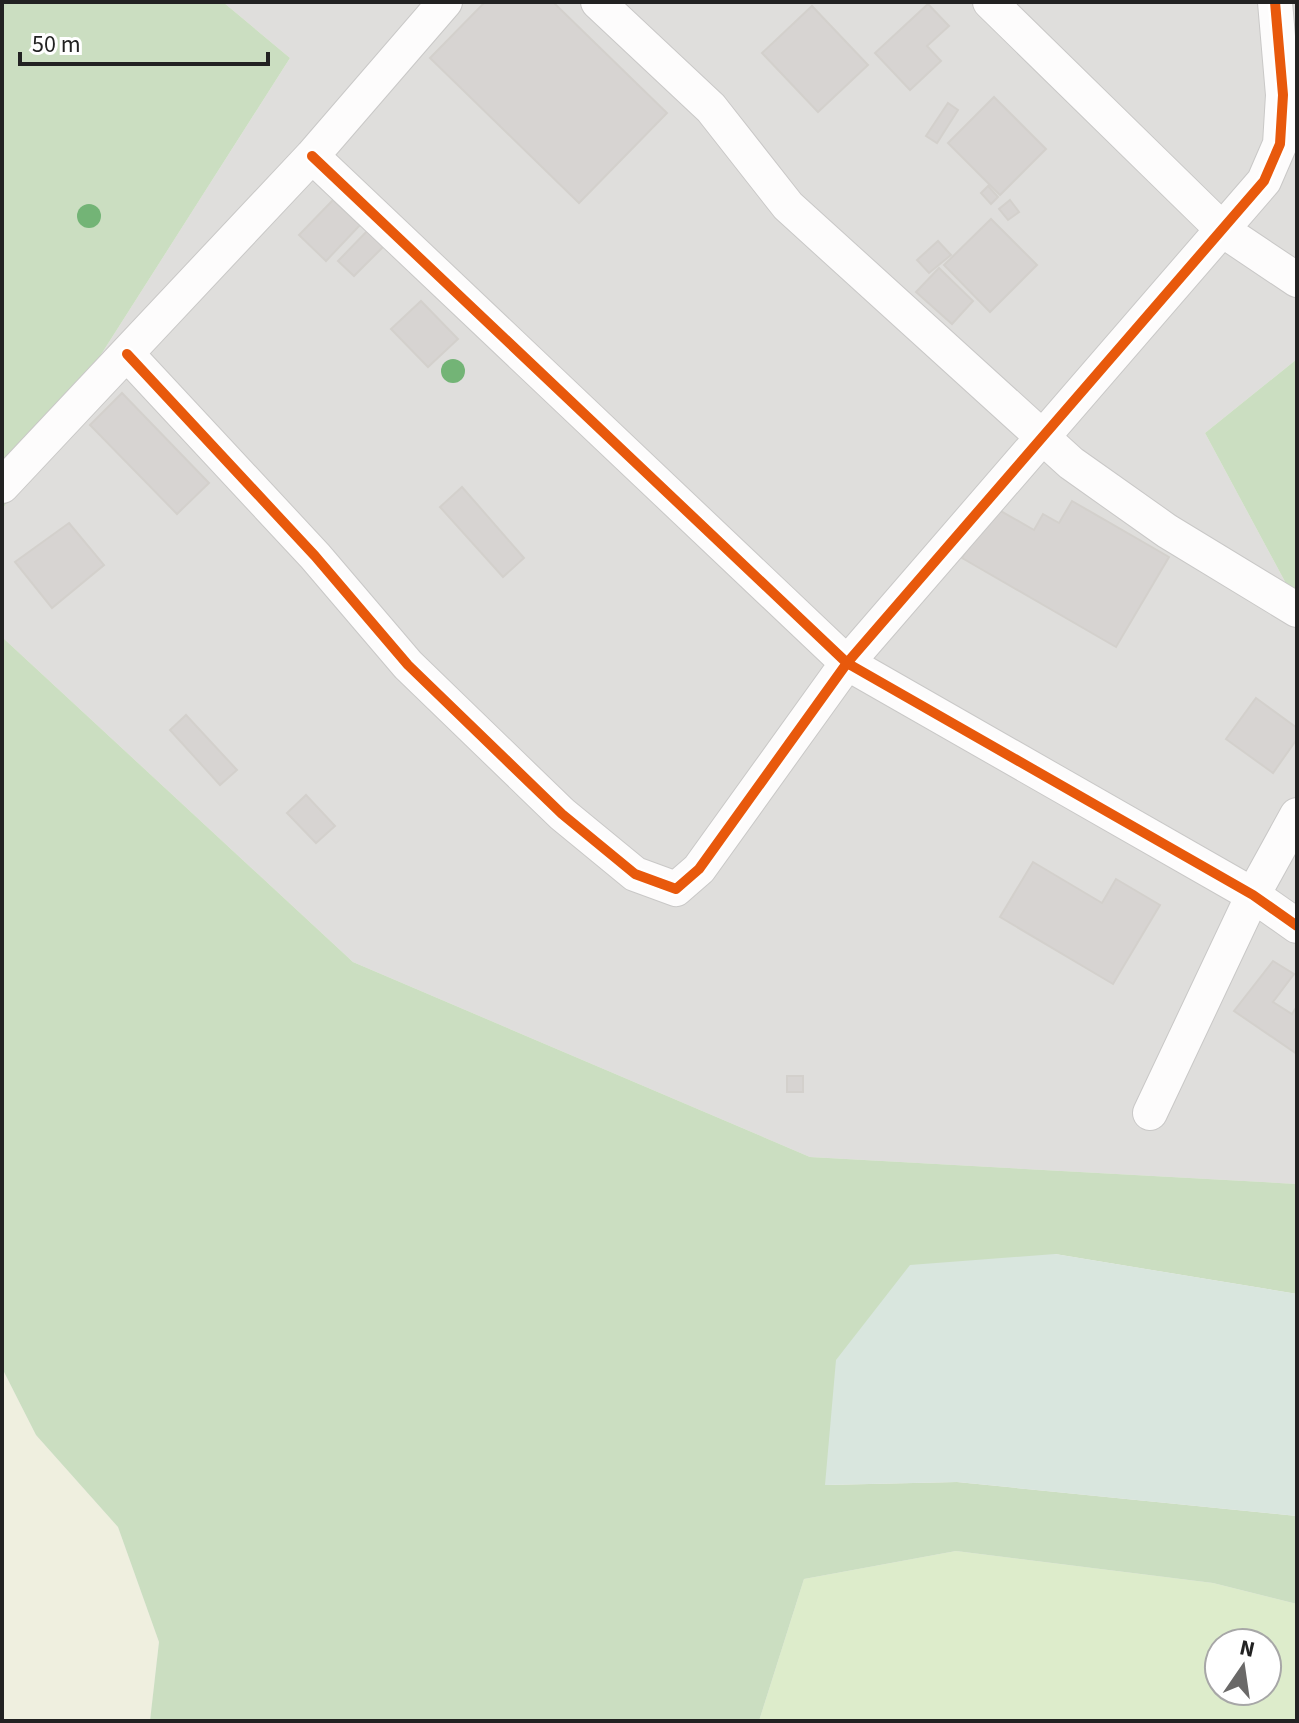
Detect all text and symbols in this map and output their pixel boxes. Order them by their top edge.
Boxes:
scale bar [20,16,268,66]
text: 50 m [32,27,81,62]
north arrow [1203,1627,1283,1707]
text: N [1237,1631,1258,1666]

